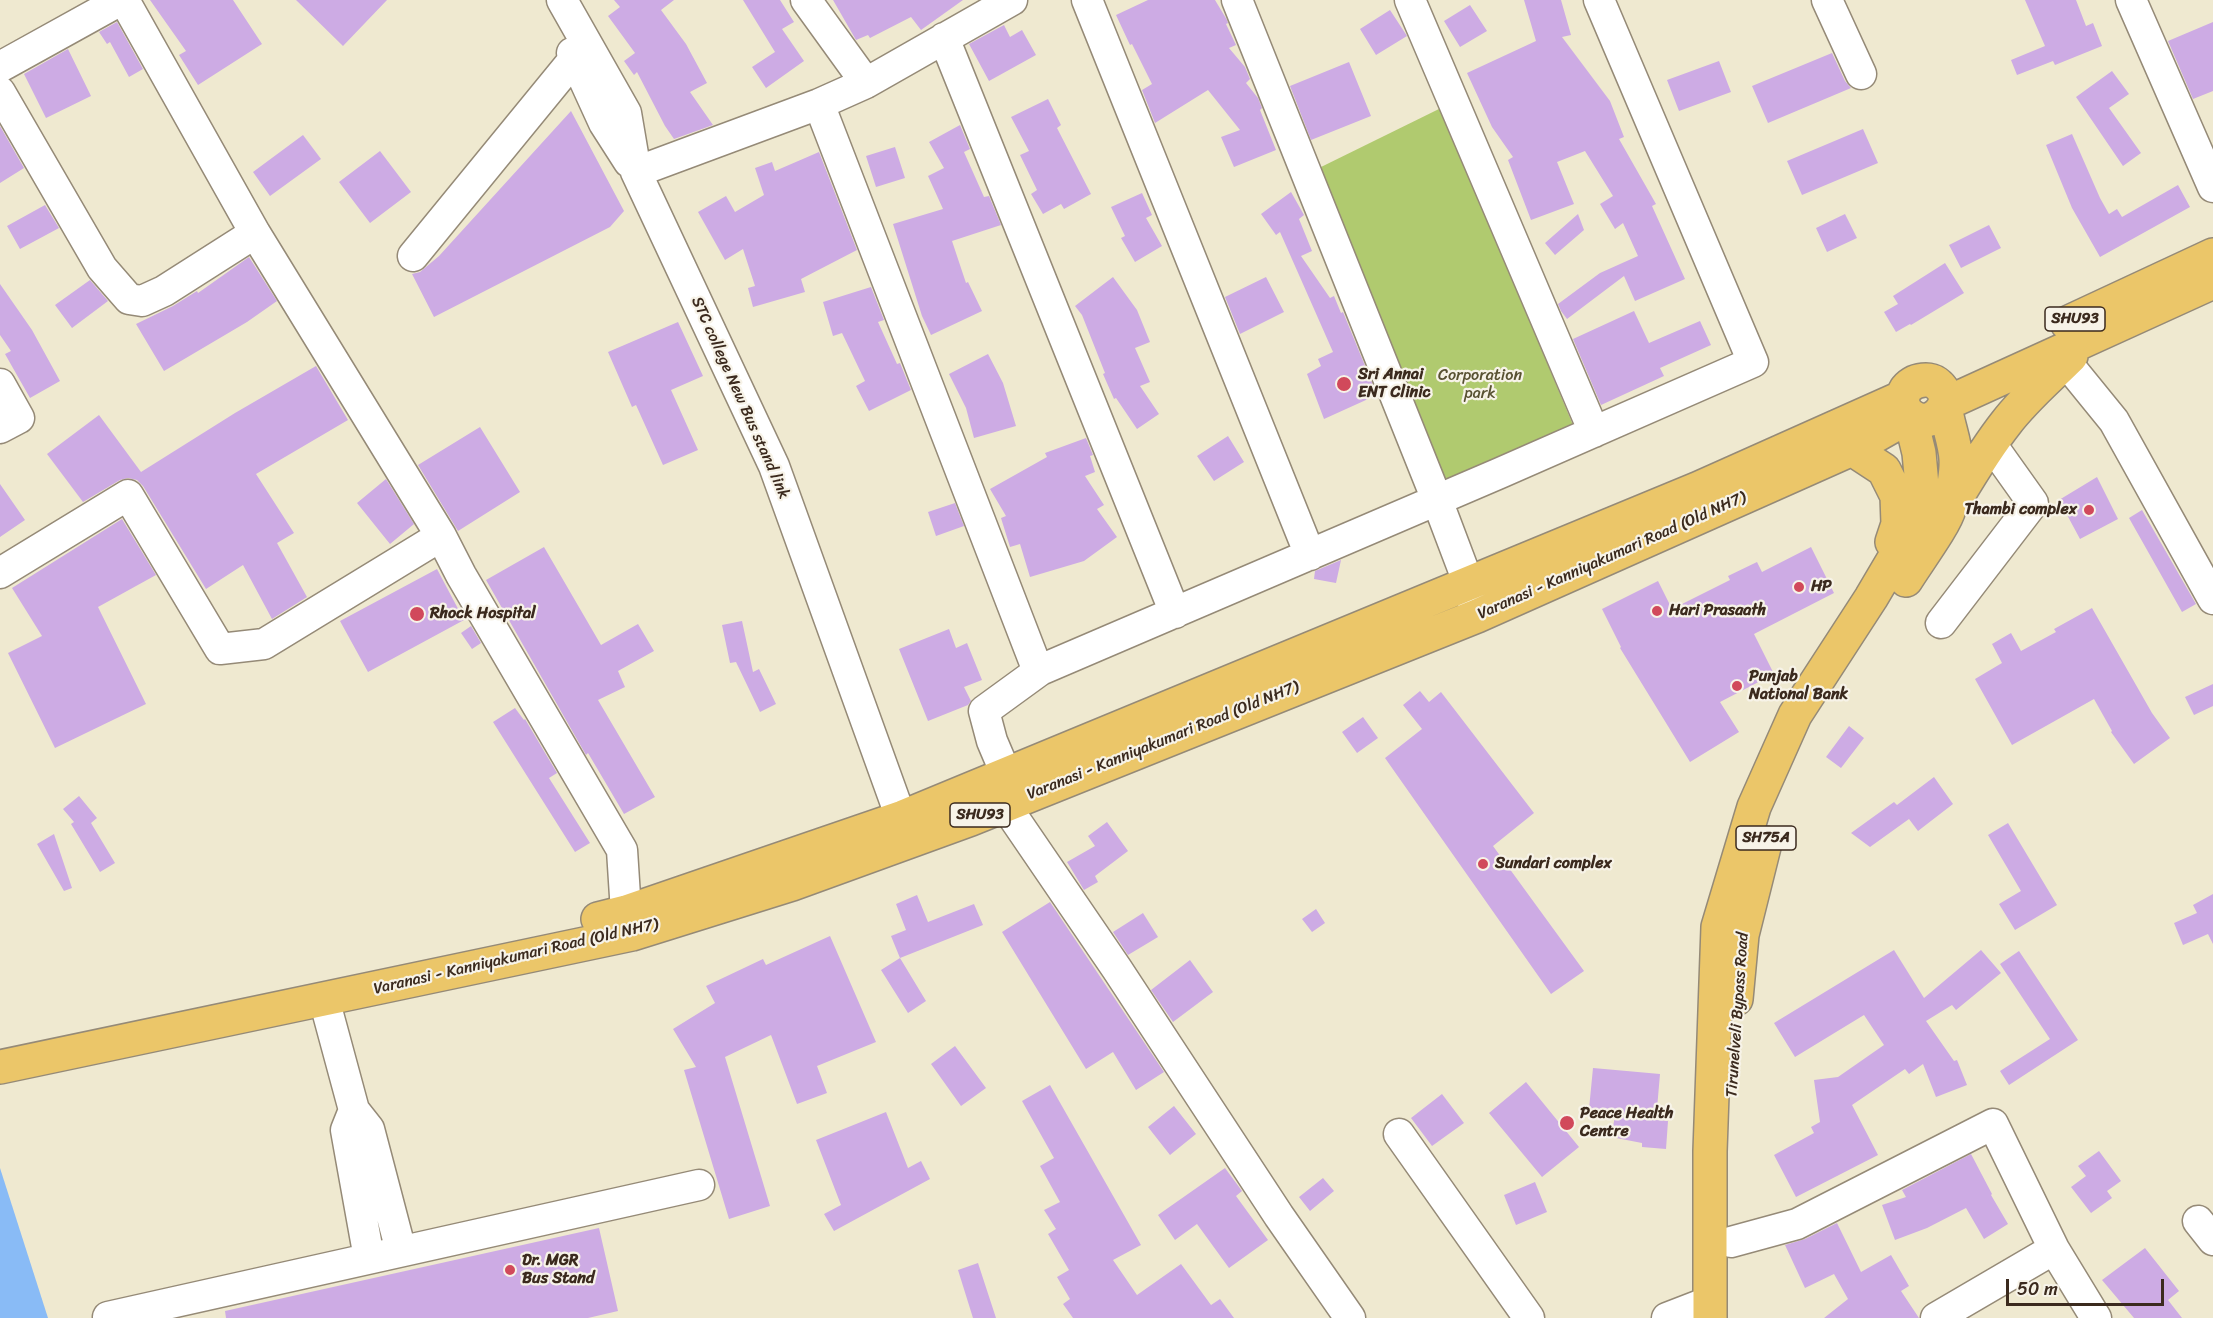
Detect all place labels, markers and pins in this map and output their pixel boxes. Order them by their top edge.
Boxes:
place label: Sri Annai ENT Clinic [1358,365,1431,403]
marker: Sri Annai ENT Clinic [1335,375,1353,393]
place label: Thambi complex [1964,500,2077,520]
marker: Thambi complex [2082,503,2096,517]
place label: HP [1811,577,1832,597]
marker: HP [1792,580,1806,594]
place label: Hari Prasaath [1669,601,1766,621]
place label: Rhock Hospital [430,604,536,624]
marker: Hari Prasaath [1650,604,1664,618]
marker: Rhock Hospital [408,605,426,623]
place label: Punjab National Bank [1749,667,1848,705]
marker: Punjab National Bank [1730,679,1744,693]
place label: Sundari complex [1495,854,1612,874]
marker: Sundari complex [1476,857,1490,871]
place label: Peace Health Centre [1580,1104,1673,1142]
marker: Peace Health Centre [1558,1114,1576,1132]
place label: Dr. MGR Bus Stand [522,1251,594,1289]
marker: Dr. MGR Bus Stand [503,1263,517,1277]

